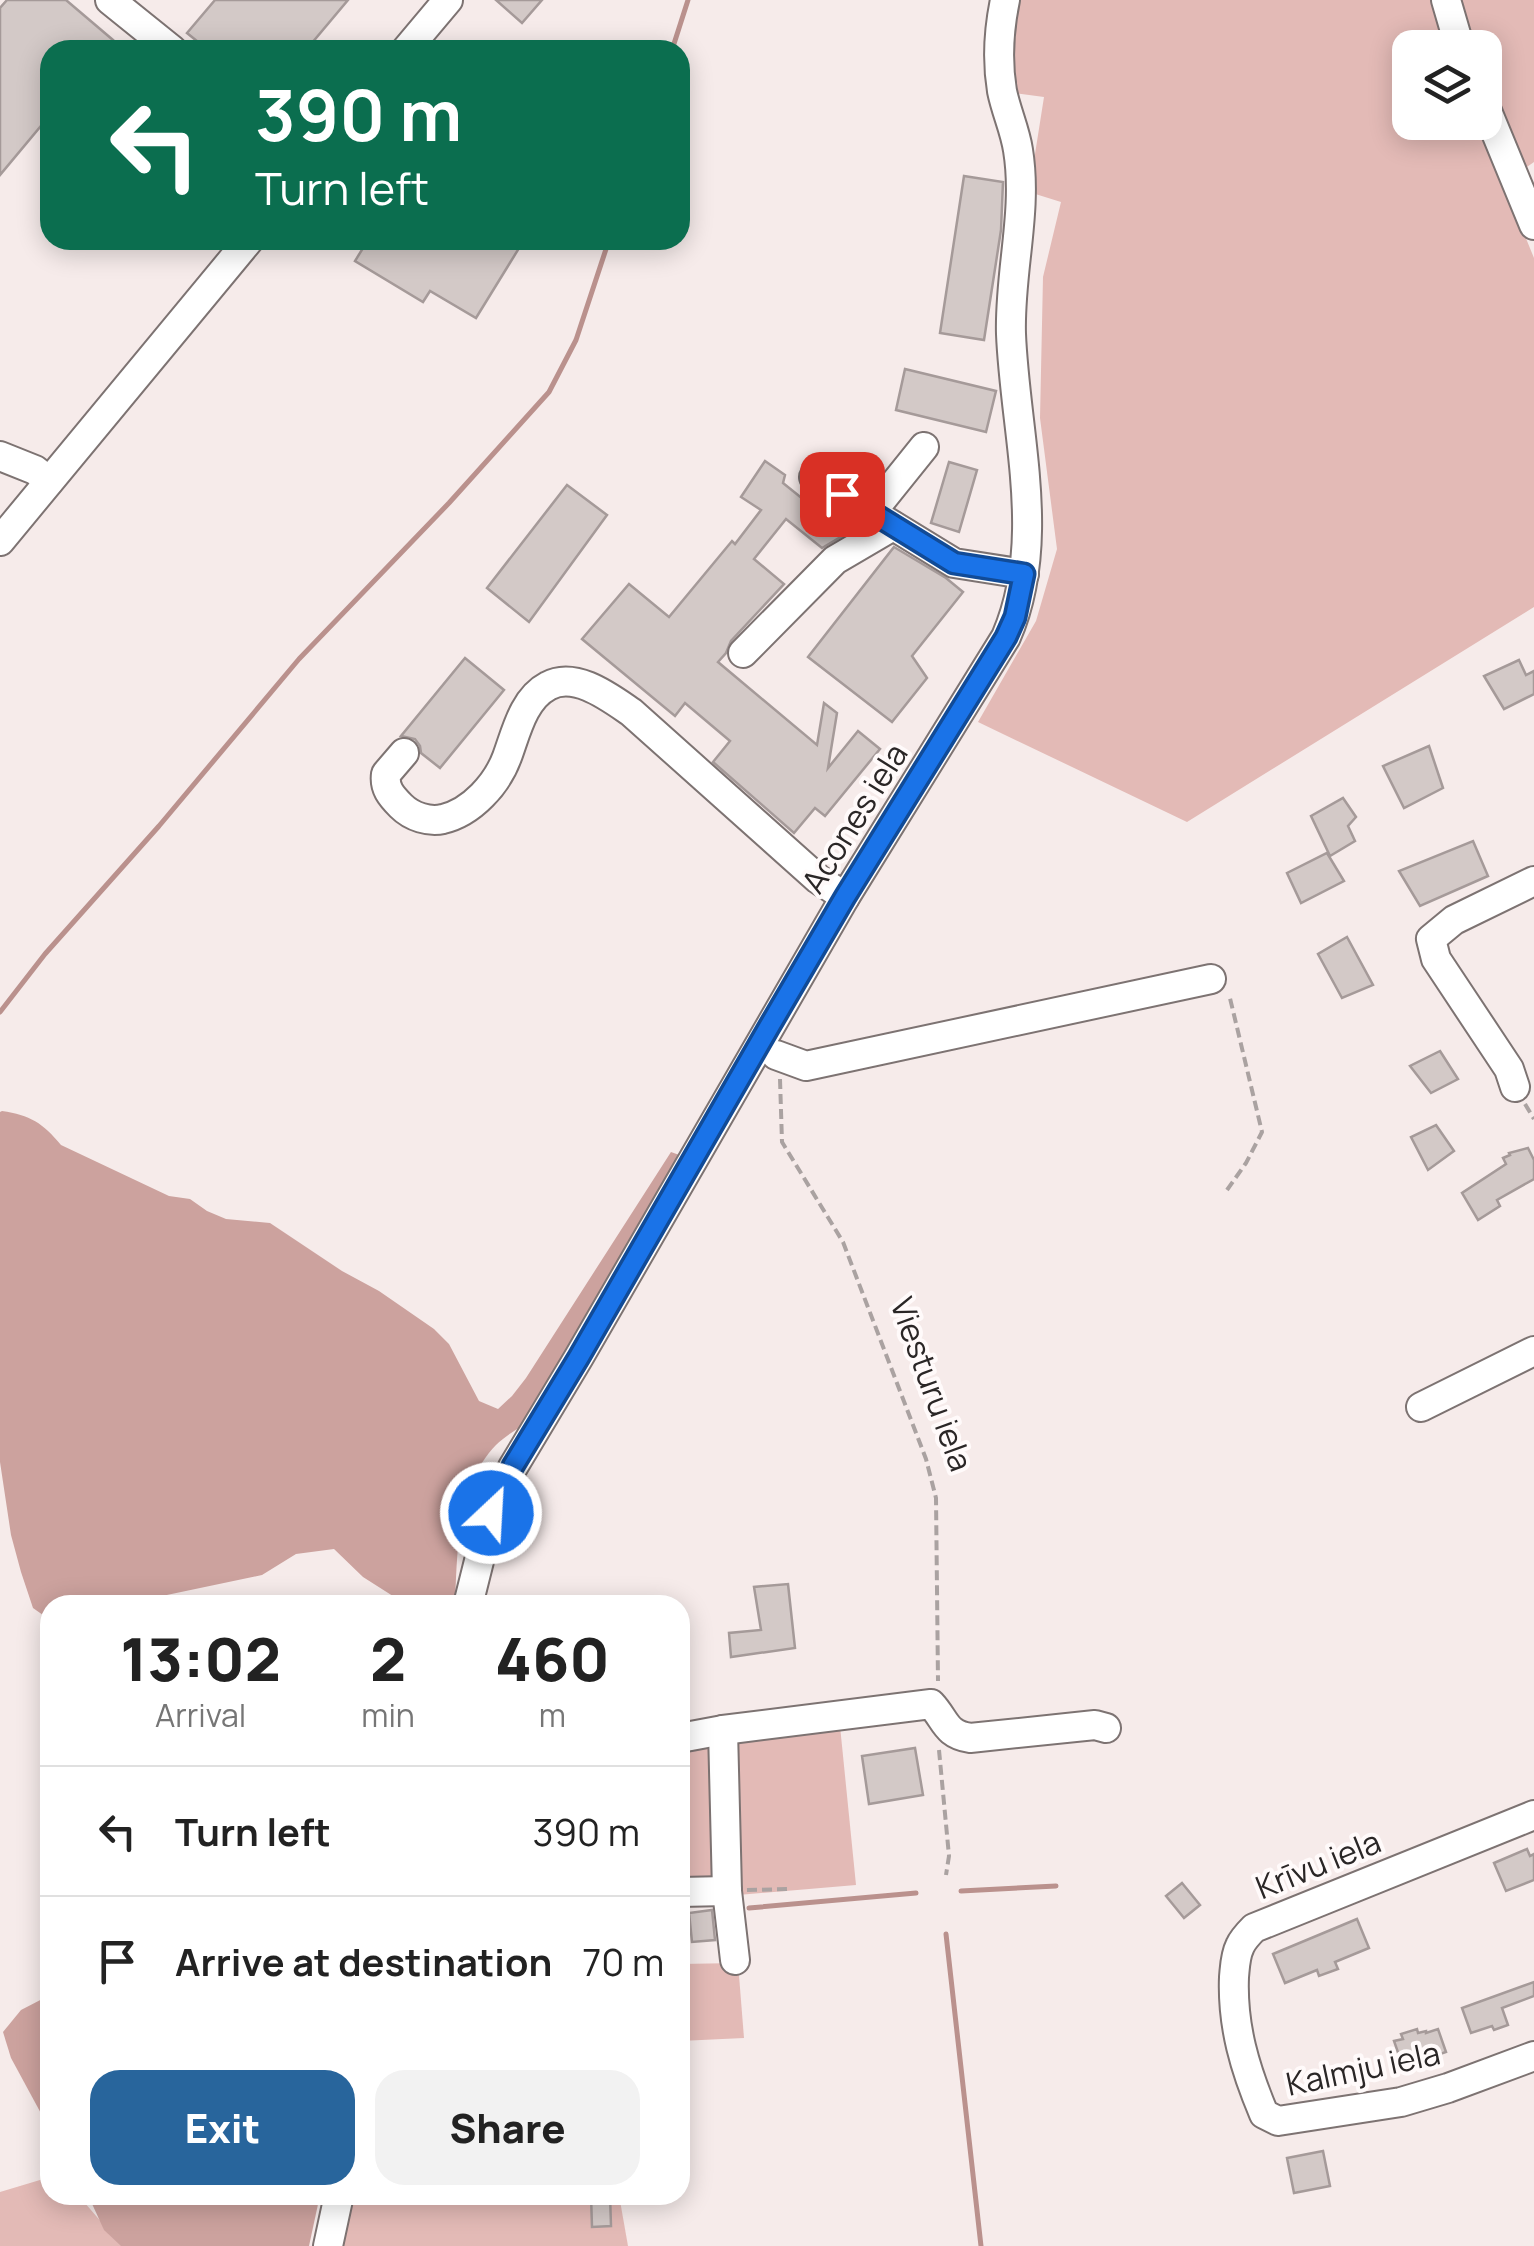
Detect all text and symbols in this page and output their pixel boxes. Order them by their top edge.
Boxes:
map controls [1392,30,1502,140]
button: layers [1392,30,1502,140]
text: 390 m [255,66,462,162]
icon: left [90,80,220,210]
text: Turn left [255,157,429,219]
pin [800,452,885,537]
icon: arrive [815,467,870,522]
street label: Acones iela [791,735,917,901]
street label: Viesturu iela [880,1291,984,1477]
position arrow [439,1461,543,1565]
text: 13:02 [120,1617,281,1699]
text: 2 [370,1617,406,1699]
text: 460 [495,1617,610,1699]
text: Arrival [155,1693,246,1737]
text: min [361,1693,415,1737]
text: m [539,1693,566,1737]
icon: left [90,1804,145,1859]
text: Turn left [175,1805,331,1857]
text: 390 m [532,1805,640,1857]
street label: Krīvu iela [1249,1819,1387,1909]
icon: arrive [90,1934,145,1989]
text: Arrive at destination [175,1935,552,1987]
text: 70 m [582,1935,664,1987]
street label: Kalmju iela [1282,2030,1444,2106]
button: Exit [90,2070,355,2185]
button: Share [375,2070,640,2185]

